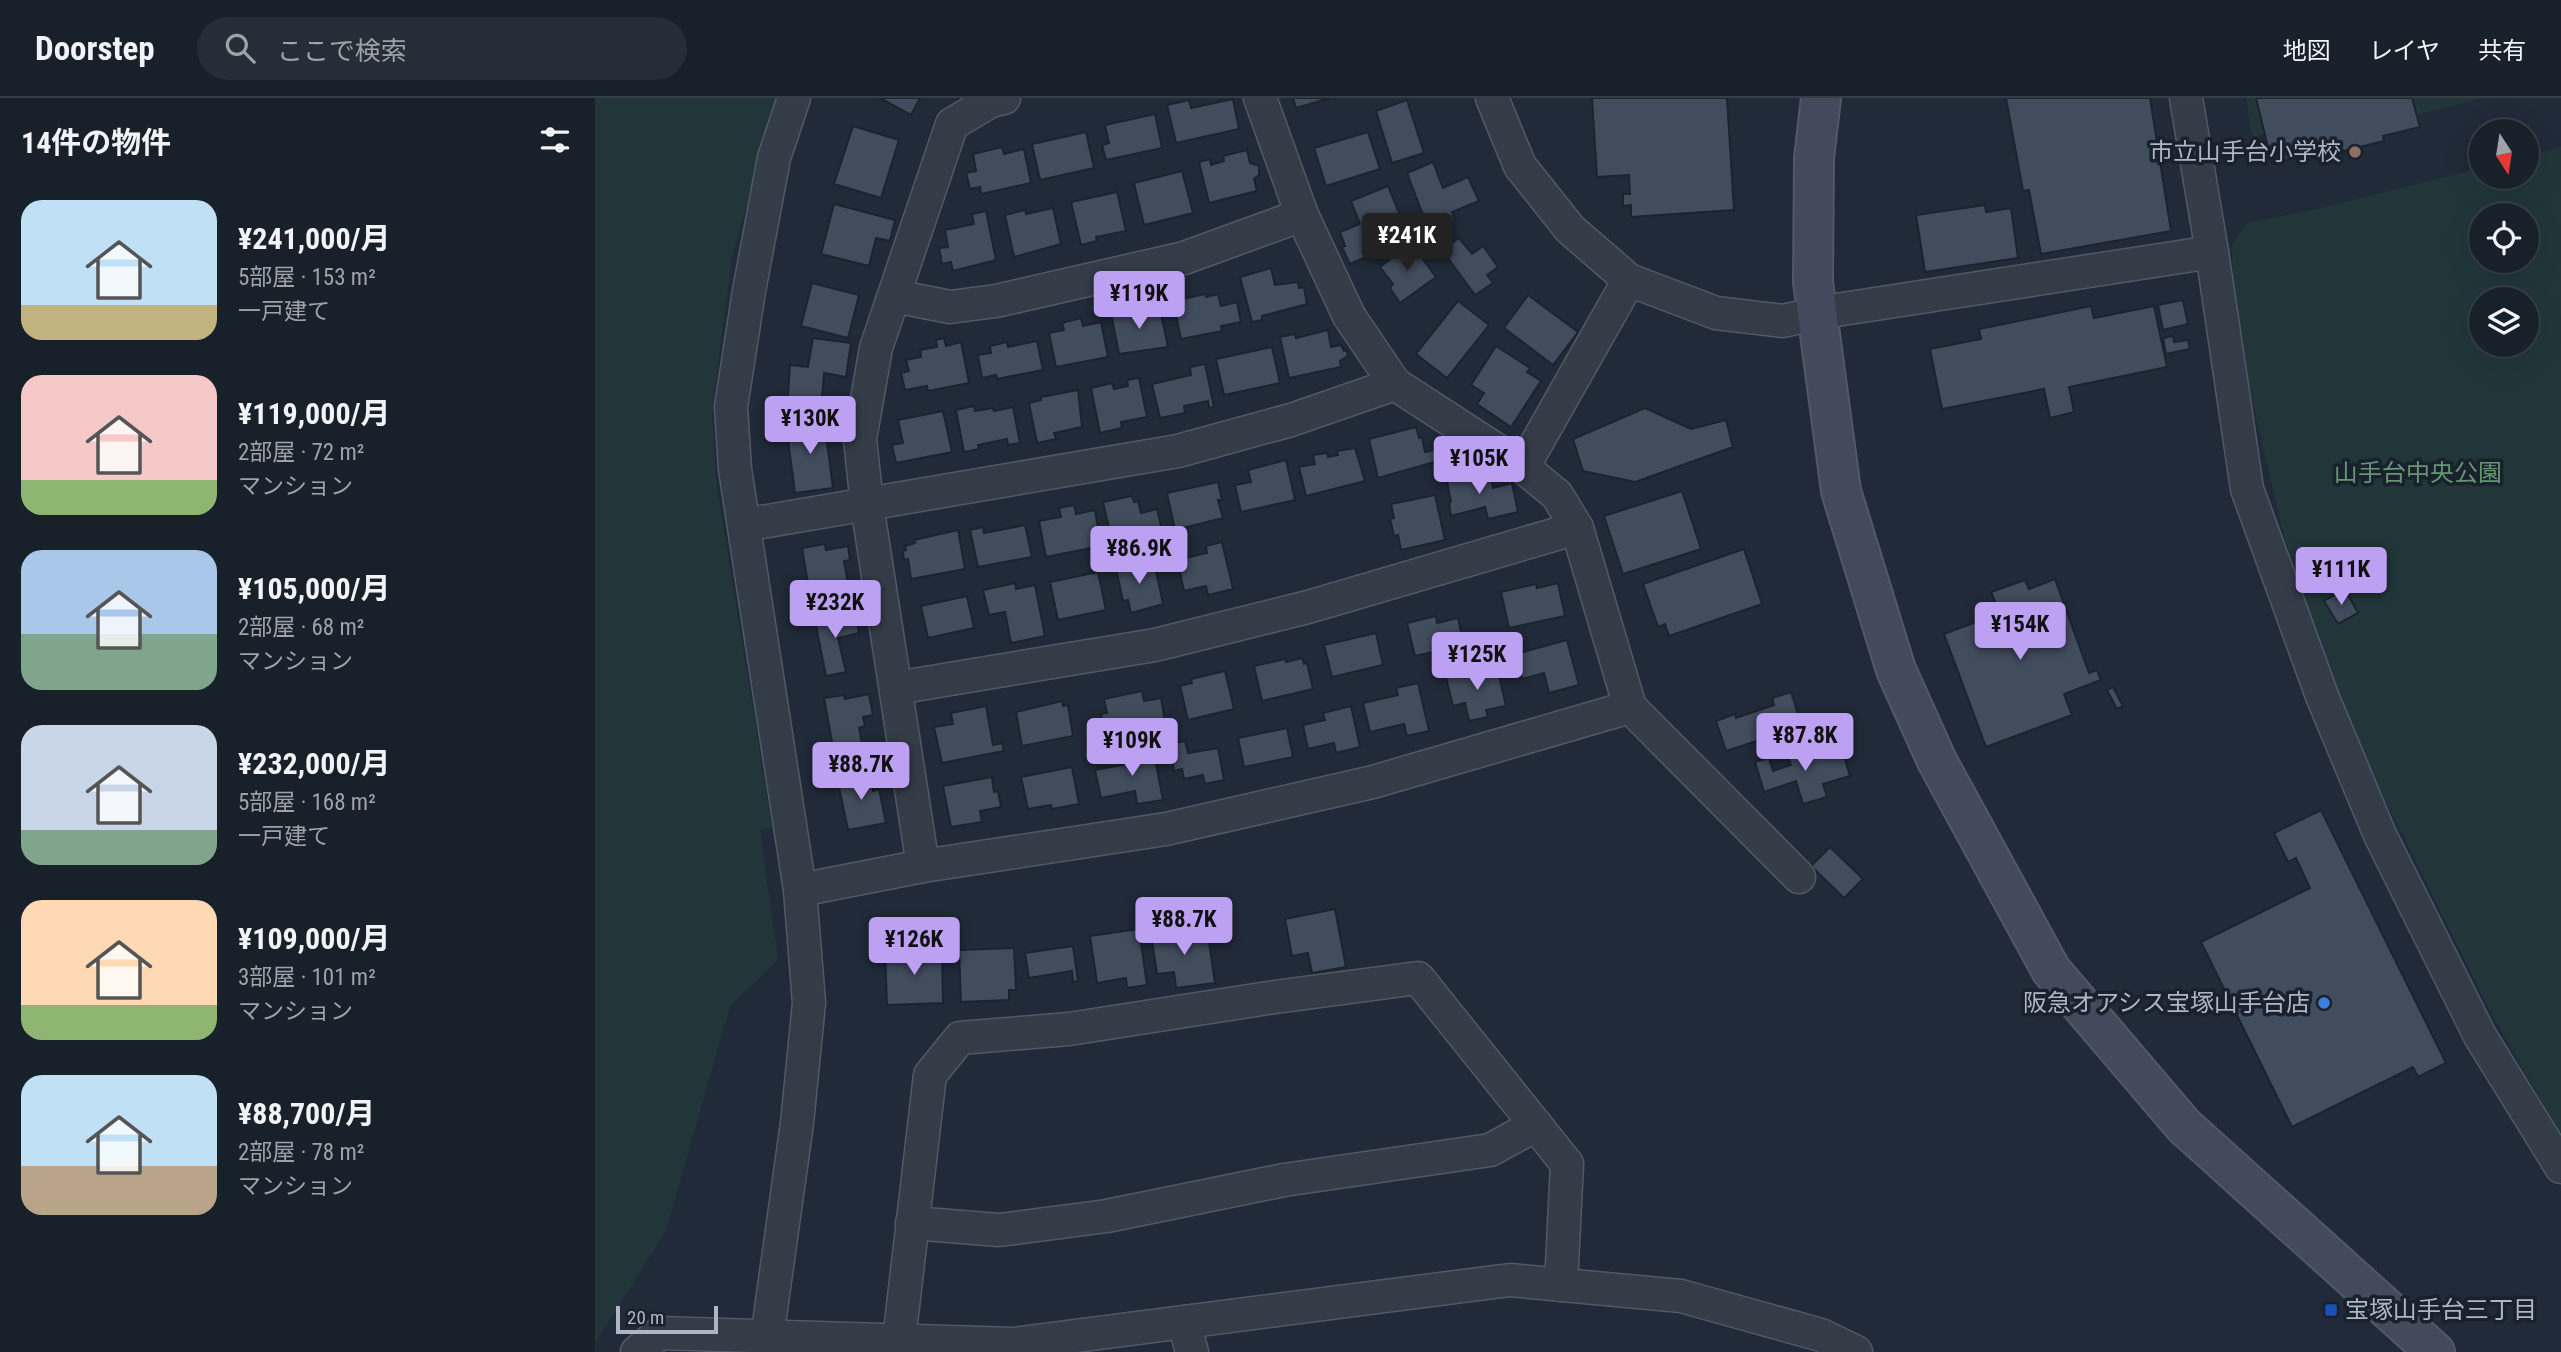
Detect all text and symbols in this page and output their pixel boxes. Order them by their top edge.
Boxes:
search box [197,17,687,80]
text: Doorstep [35,29,155,68]
icon: search [221,29,259,67]
text: ここで検索 [277,36,407,66]
text: 地図 [2283,37,2331,65]
text: レイヤ [2369,37,2440,65]
text: 共有 [2478,37,2526,65]
north arrow [2469,119,2539,189]
map controls [2469,119,2539,357]
icon: filters [536,121,574,159]
text: 14件の物件 [21,125,171,160]
place label: 市立山手台小学校 [2149,138,2341,166]
marker: 市立山手台小学校 [2347,144,2363,160]
button: locate [2469,203,2539,273]
pin: ¥241K [1358,214,1456,273]
text: ¥241,000/月 [238,221,391,256]
text: ¥241K [1378,222,1436,249]
icon: home [77,228,161,312]
text: 5部屋 · 153 m² [238,264,376,291]
pin: ¥119K [1090,272,1188,331]
text: ¥119K [1110,280,1168,307]
button: layers [2469,287,2539,357]
text: 一戸建て [238,298,330,325]
text: ¥119,000/月 [238,396,391,431]
pin: ¥130K [761,396,859,456]
icon: home [77,403,161,487]
text: ¥130K [781,405,839,432]
pin: ¥105K [1430,436,1528,496]
text: 2部屋 · 72 m² [238,439,364,466]
text: ¥105K [1450,445,1508,472]
park label: 山手台中央公園 [2334,459,2502,487]
text: マンション [238,473,353,500]
pin: ¥86.9K [1082,526,1196,586]
text: ¥86.9K [1106,535,1172,562]
pin: ¥111K [2292,547,2390,607]
text: ¥111K [2312,556,2370,583]
text: ¥105,000/月 [238,571,391,606]
icon: home [77,578,161,662]
pin: ¥232K [786,580,884,640]
text: ¥232K [806,589,864,616]
pin: ¥154K [1971,602,2069,662]
text: ¥154K [1991,611,2049,638]
text: 2部屋 · 68 m² [238,614,364,641]
pin: ¥125K [1428,632,1526,692]
text: ¥125K [1448,641,1506,668]
text: マンション [238,648,353,675]
pin: ¥87.8K [1748,714,1862,773]
pin: ¥109K [1083,718,1181,778]
text: ¥87.8K [1772,722,1838,749]
text: ¥109K [1103,727,1161,754]
pin: ¥88.7K [804,742,918,802]
text: ¥232,000/月 [238,746,391,781]
text: ¥88.7K [828,751,894,778]
icon: home [77,753,161,837]
text: 5部屋 · 168 m² [238,789,376,816]
text: 一戸建て [238,823,330,850]
pin: ¥88.7K [1127,898,1241,957]
text: ¥88.7K [1151,906,1217,933]
pin: ¥126K [865,918,963,977]
text: ¥109,000/月 [238,921,391,956]
text: ¥126K [885,926,943,953]
icon: home [77,928,161,1012]
text: 3部屋 · 101 m² [238,964,376,991]
place label: 阪急オアシス宝塚山手台店 [2023,989,2310,1017]
marker: 阪急オアシス宝塚山手台店 [2316,995,2332,1011]
text: マンション [238,998,353,1025]
text: ¥88,700/月 [238,1096,375,1131]
icon: home [77,1103,161,1187]
text: 2部屋 · 78 m² [238,1139,364,1166]
text: マンション [238,1173,353,1200]
place label: 宝塚山手台三丁目 [2345,1296,2537,1324]
marker: 宝塚山手台三丁目 [2323,1302,2339,1318]
scale bar [616,1303,717,1335]
text: 20 m [627,1306,664,1329]

